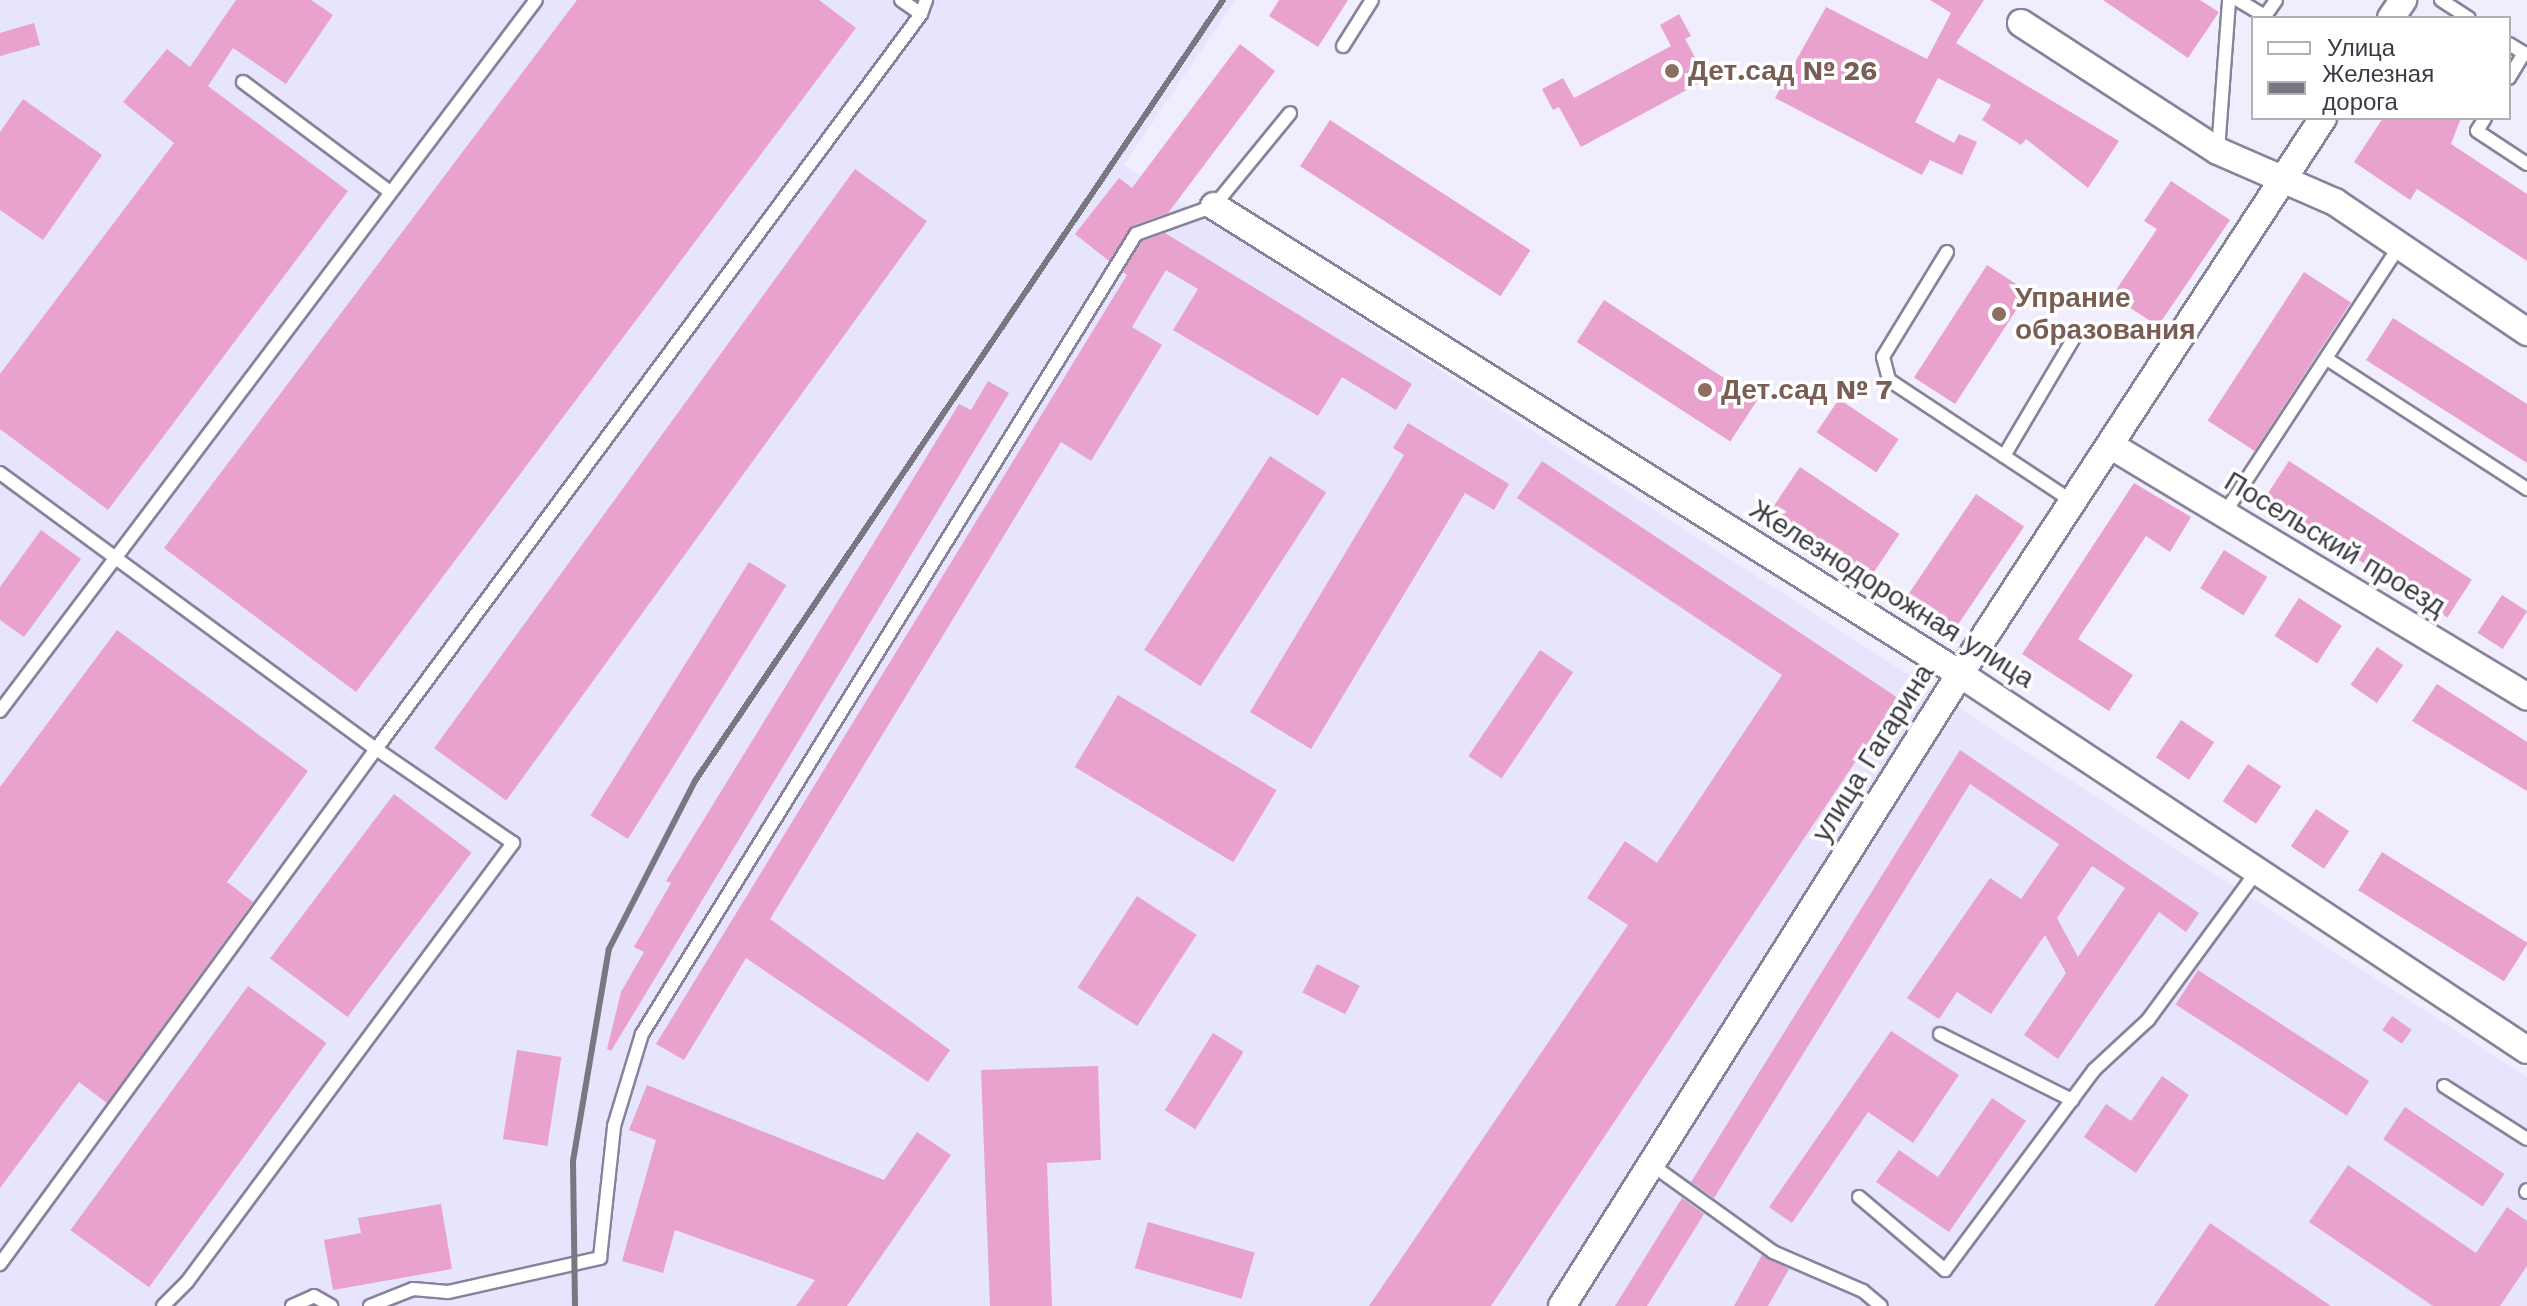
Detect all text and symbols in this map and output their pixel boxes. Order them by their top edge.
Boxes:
legend [2251,16,2511,120]
text: Улица [2327,34,2395,62]
place label: Дет.сад № 26 [1688,54,1877,88]
text: Железная дорога [2322,60,2434,116]
marker: Дет.сад № 26 [1663,62,1681,80]
place label: Упрание образования [2015,281,2196,347]
marker: Упрание образования [1990,305,2008,323]
place label: Дет.сад № 7 [1721,373,1893,407]
marker: Дет.сад № 7 [1696,381,1714,399]
street label: Посельский проезд [2218,465,2452,623]
street label: Железнодорожная улица [1744,493,2040,695]
street label: улица Гагарина [1805,658,1941,848]

